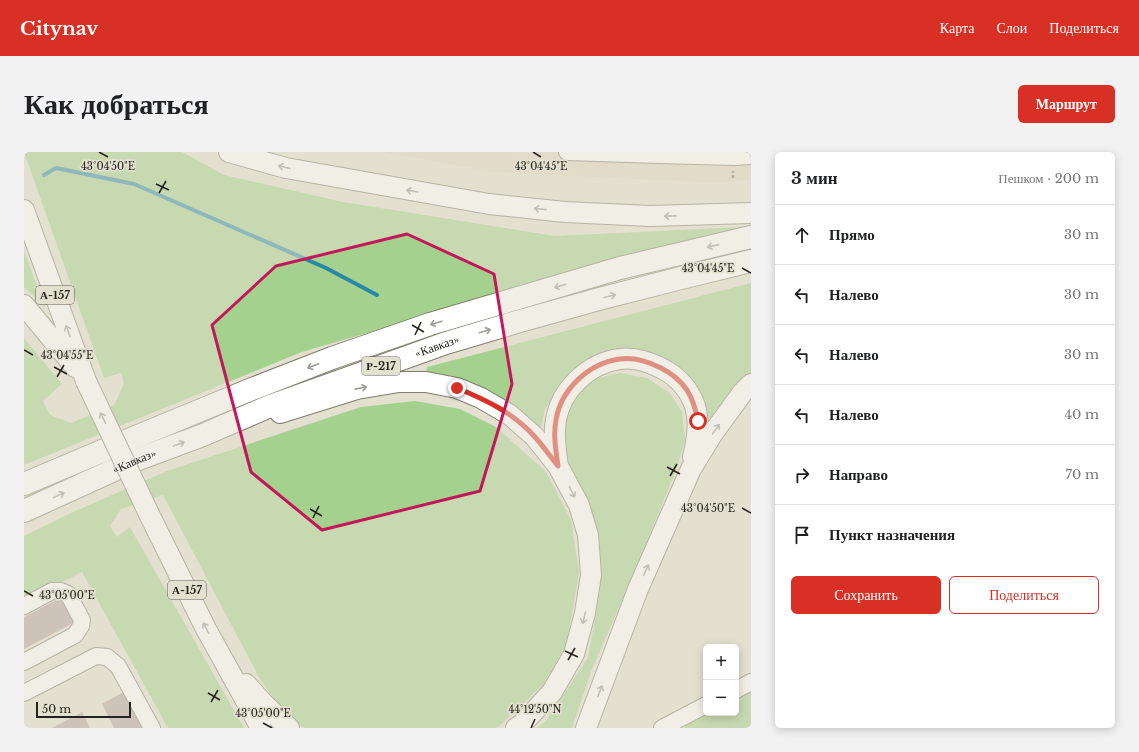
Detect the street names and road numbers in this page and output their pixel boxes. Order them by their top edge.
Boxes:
road number: А-157 [36,286,74,304]
street label: «Кавказ» [413,331,461,361]
road number: Р-217 [362,357,400,375]
street label: «Кавказ» [110,445,158,477]
road number: А-157 [168,581,206,599]

